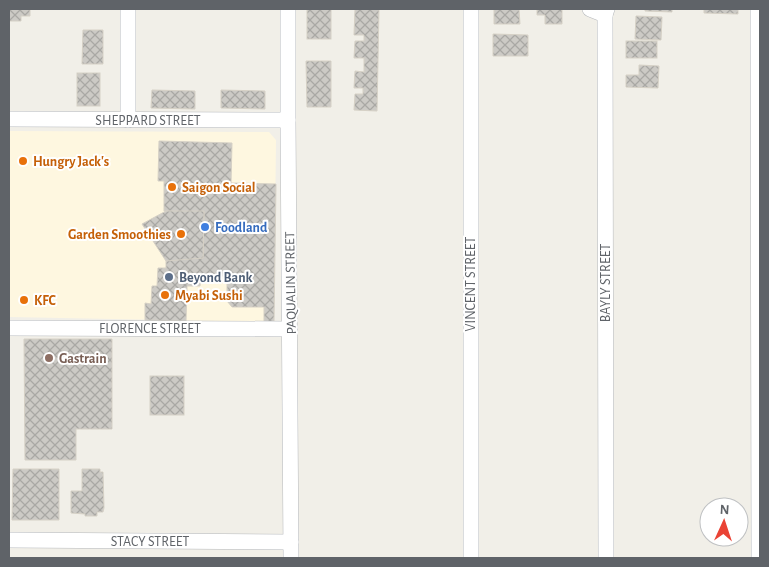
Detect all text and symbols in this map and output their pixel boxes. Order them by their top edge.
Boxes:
street label: SHEPPARD STREET [95,114,201,128]
marker: Hungry Jack's [17,155,29,167]
place label: Hungry Jack's [33,155,109,169]
marker: Saigon Social [166,181,178,193]
place label: Saigon Social [182,181,256,195]
marker: Foodland [199,221,211,233]
place label: Foodland [215,221,268,235]
place label: Garden Smoothies [68,228,171,242]
marker: Garden Smoothies [175,228,187,240]
street label: PAQUALIN STREET [283,231,299,335]
street label: VINCENT STREET [464,236,478,331]
street label: BAYLY STREET [599,244,613,322]
marker: Beyond Bank [163,271,175,283]
place label: Beyond Bank [179,271,253,285]
marker: Myabi Sushi [159,289,171,301]
place label: Myabi Sushi [175,289,243,303]
marker: KFC [18,294,30,306]
place label: KFC [34,294,57,308]
street label: FLORENCE STREET [99,322,201,336]
marker: Gastrain [43,352,55,364]
place label: Gastrain [59,352,107,366]
north arrow [699,497,749,547]
text: N [719,503,730,517]
street label: STACY STREET [111,535,189,549]

